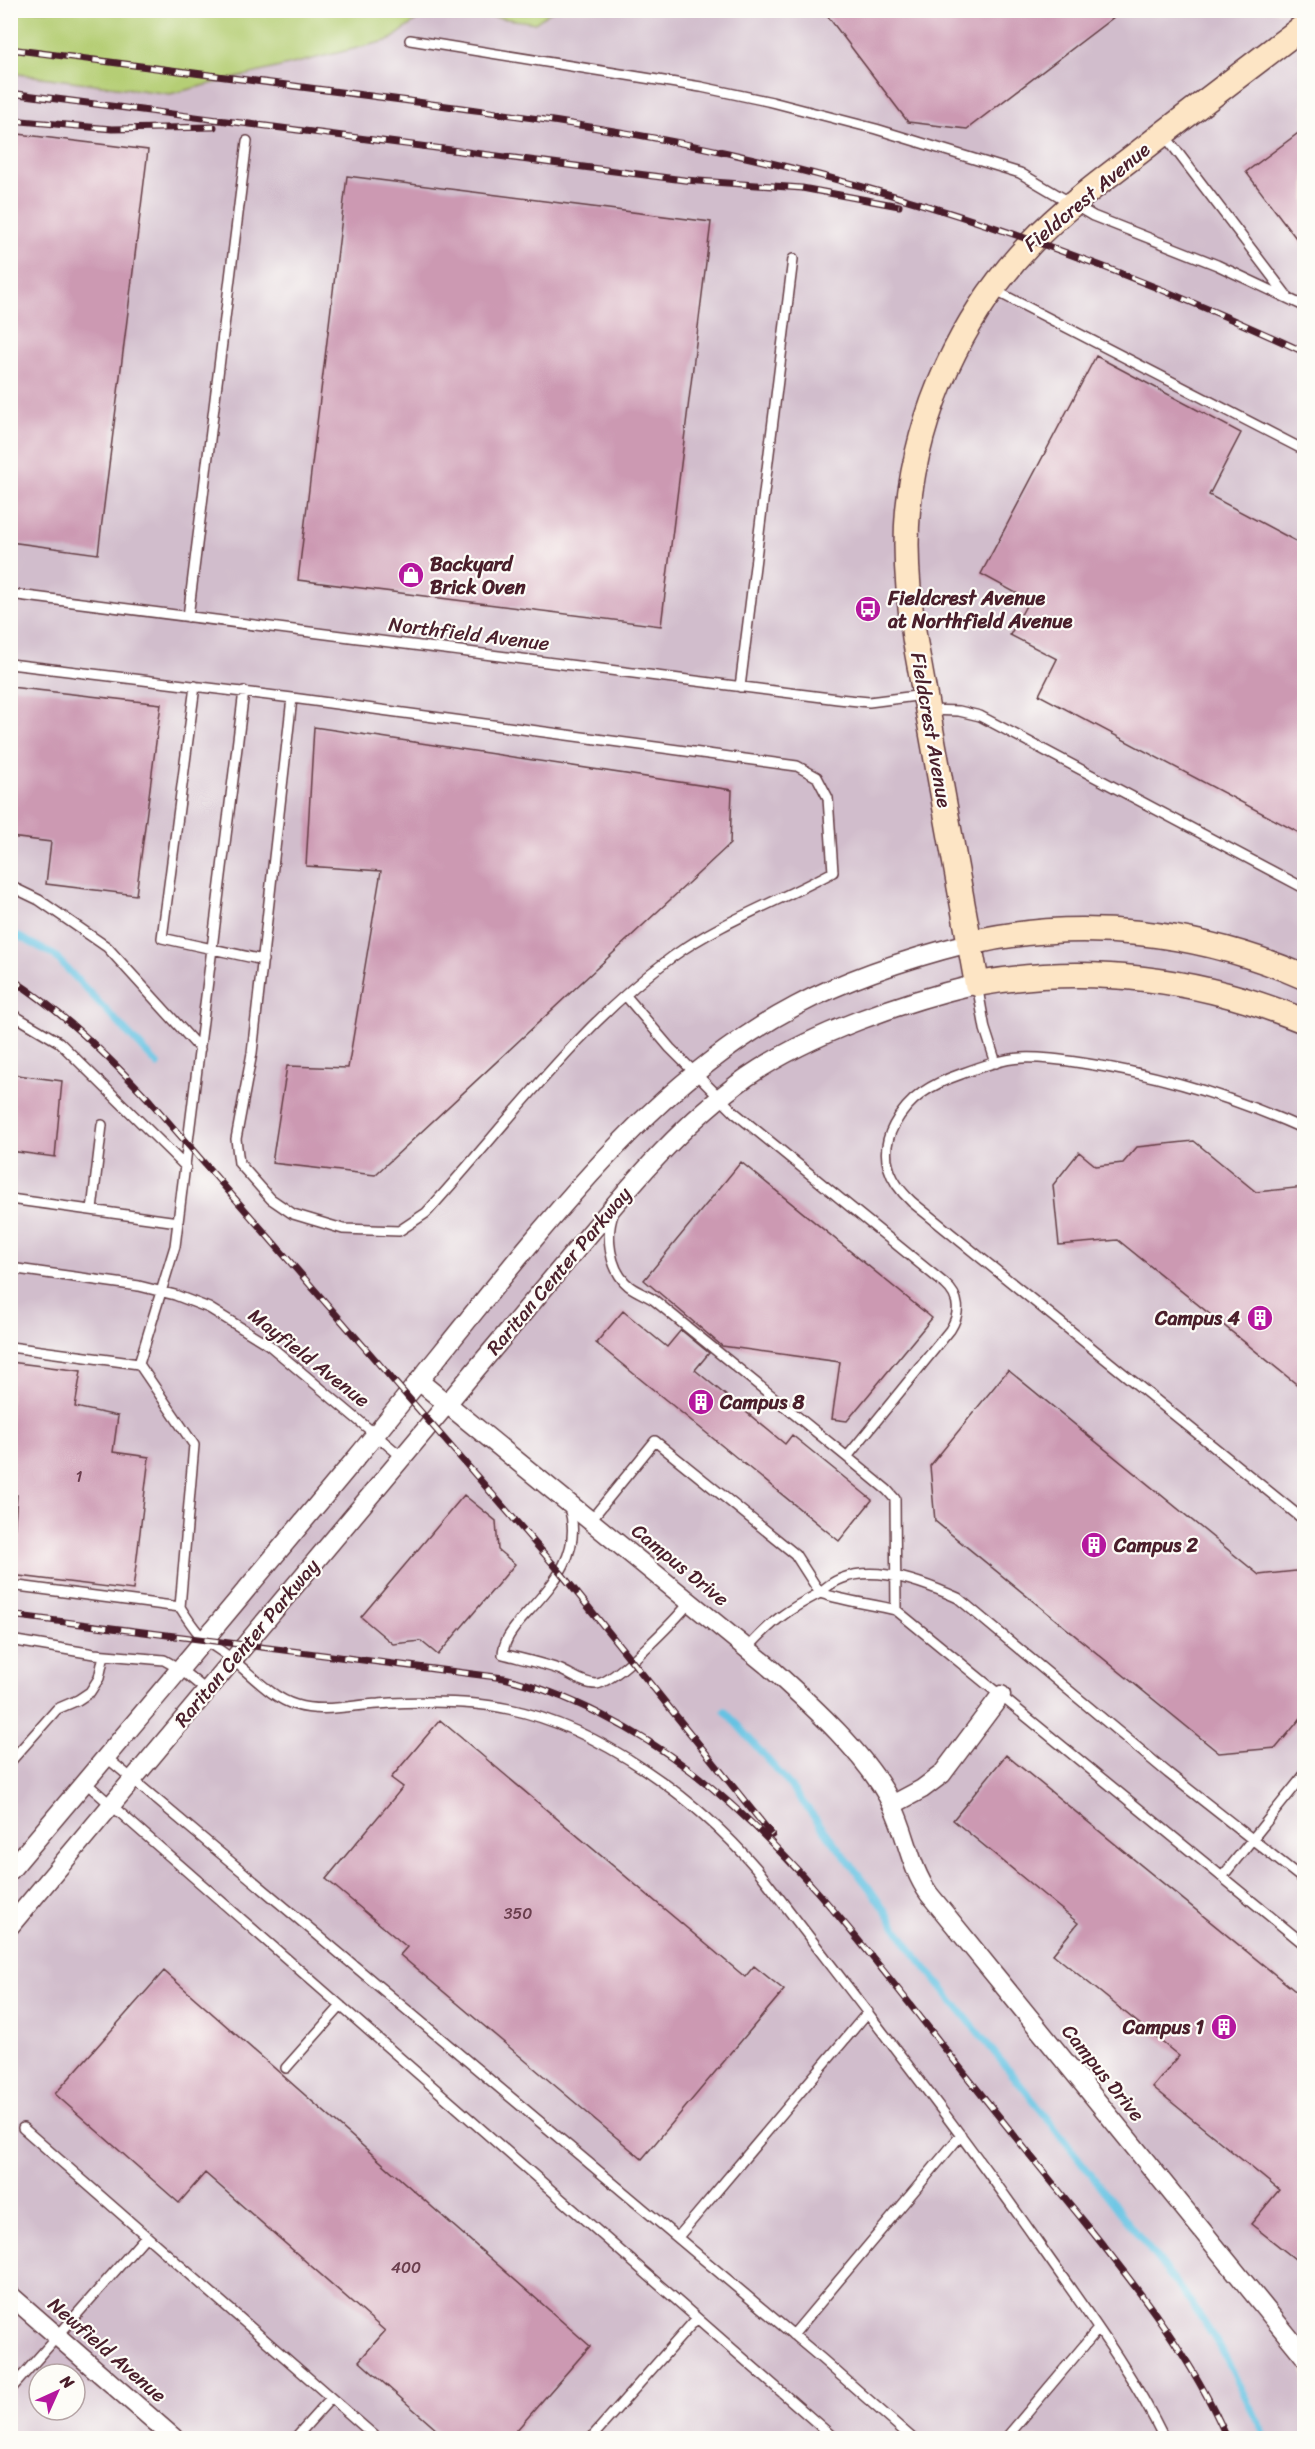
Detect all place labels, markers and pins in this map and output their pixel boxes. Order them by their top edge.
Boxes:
place label: Backyard Brick Oven [430,547,526,605]
shop icon: Backyard Brick Oven [396,560,426,590]
place label: Fieldcrest Avenue at Northfield Avenue [887,581,1073,639]
bus stop icon: Fieldcrest Avenue at Northfield Avenue [853,594,883,624]
place label: Campus 4 [1154,1301,1240,1336]
building icon: Campus 4 [1245,1303,1275,1333]
place label: Campus 8 [719,1385,806,1420]
building icon: Campus 8 [686,1387,716,1417]
place label: Campus 2 [1113,1528,1199,1563]
building icon: Campus 2 [1079,1530,1109,1560]
place label: Campus 1 [1122,2010,1204,2045]
building icon: Campus 1 [1209,2012,1239,2042]

